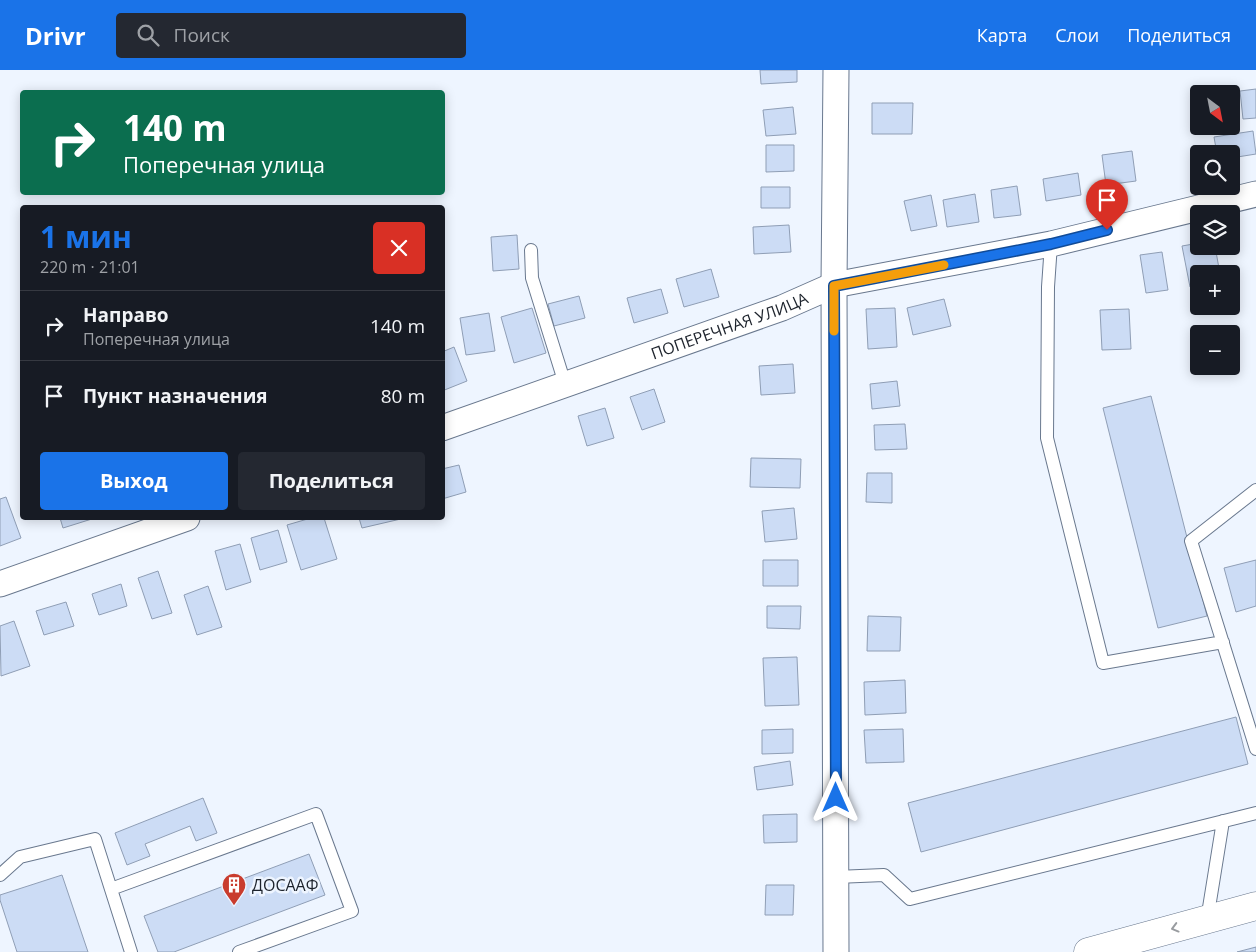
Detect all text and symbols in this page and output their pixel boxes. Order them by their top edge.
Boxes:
search box [116,13,466,58]
text: Drivr [25,19,86,52]
icon: search [134,21,162,49]
text: Поиск [174,22,230,48]
text: Карта [977,23,1027,47]
text: Слои [1055,23,1099,47]
text: Поделиться [1127,23,1231,47]
north arrow [1190,85,1240,135]
map controls [1190,85,1240,375]
text: 140 m [123,104,227,151]
icon: right [40,110,105,175]
button: search [1190,145,1240,195]
text: Поперечная улица [123,149,325,179]
pin [1086,179,1128,230]
icon: arrive [1093,186,1121,214]
button: layers [1190,205,1240,255]
text: 1 мин [40,216,132,257]
button: close [373,222,425,274]
text: 220 m · 21:01 [40,256,140,278]
button: + [1190,265,1240,315]
street label: ПОПЕРЕЧНАЯ УЛИЦА [648,287,812,364]
text: Направо [83,302,169,328]
icon: right [40,312,68,340]
text: 140 m [370,313,425,339]
button: − [1190,325,1240,375]
text: Поперечная улица [83,328,230,350]
icon: arrive [40,382,68,410]
text: Пункт назначения [83,383,268,409]
text: 80 m [381,383,425,409]
button: Выход [40,452,228,510]
button: Поделиться [238,452,425,510]
position arrow [809,771,861,823]
building icon: ДОСААФ [221,872,247,906]
place label: ДОСААФ [252,874,318,896]
one-way arrow [1172,923,1180,933]

